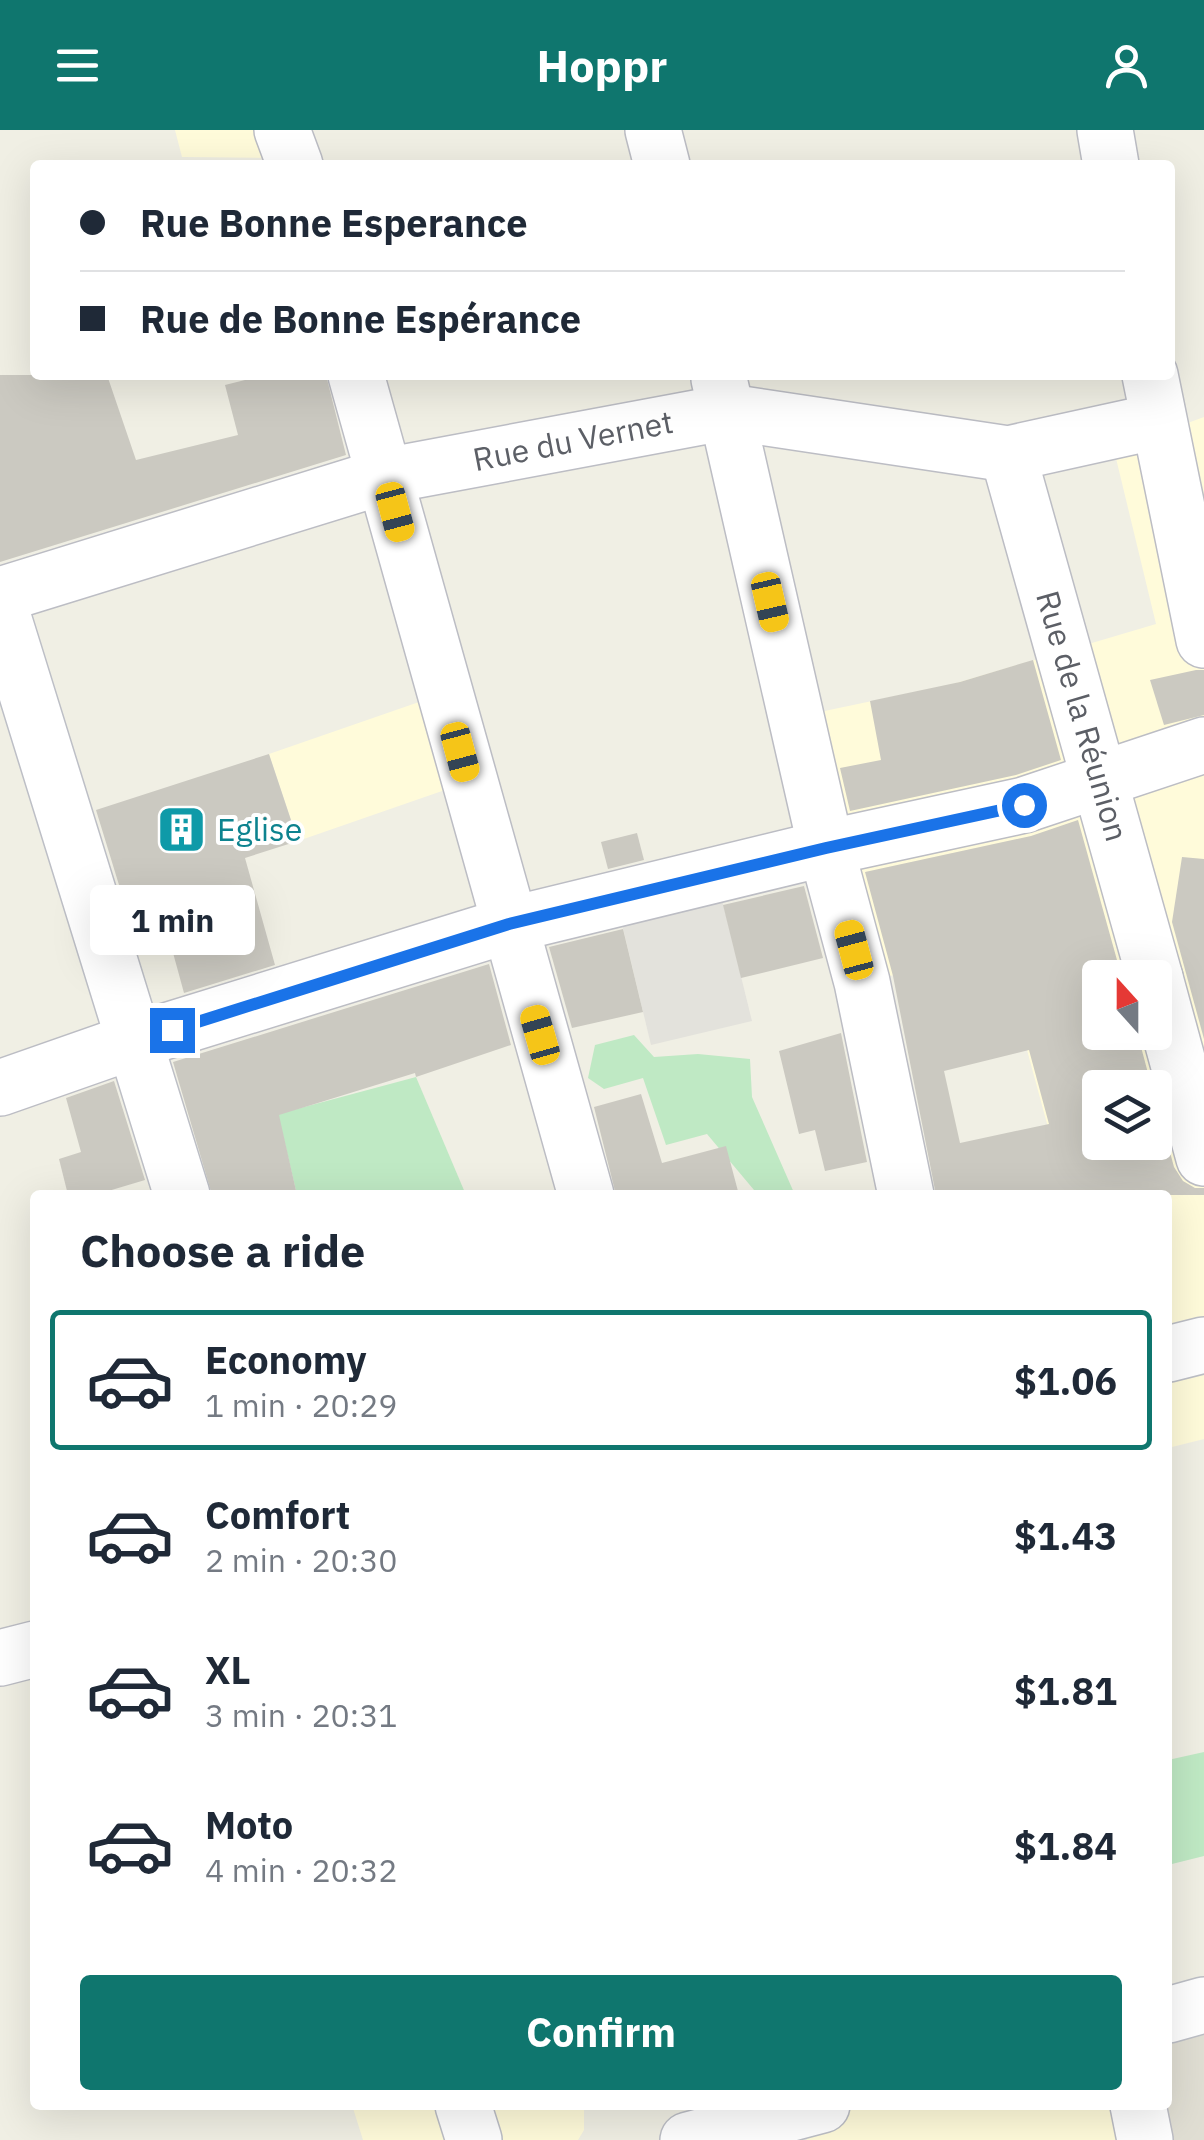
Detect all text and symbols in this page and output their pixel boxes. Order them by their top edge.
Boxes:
text: Hoppr [537,36,667,94]
icon: menu [50,38,105,93]
icon: person [1099,38,1154,93]
text: Rue Bonne Esperance [140,198,528,247]
text: Rue de Bonne Espérance [140,294,581,343]
street label: Rue du Vernet [469,400,676,480]
car [373,479,417,545]
car [749,569,791,635]
street label: Rue de la Réunion [1027,586,1139,846]
car [438,719,482,785]
route start [1002,783,1047,828]
building icon: Eglise [156,804,208,856]
place label: Eglise [217,808,302,850]
callout: 1 min [90,885,254,955]
text: 1 min [131,899,214,941]
car [832,917,876,983]
north arrow [1082,960,1172,1050]
map controls [1082,960,1172,1160]
car [517,1002,563,1068]
route end [150,1008,195,1053]
button: layers [1082,1070,1172,1160]
text: Choose a ride [80,1221,365,1279]
icon: car [85,1335,175,1425]
text: Economy [205,1335,367,1384]
text: $1.06 [1014,1356,1117,1405]
text: 1 min · 20:29 [205,1384,398,1426]
icon: car [85,1490,175,1580]
text: Comfort [205,1490,350,1539]
text: $1.43 [1014,1511,1117,1560]
text: 2 min · 20:30 [205,1539,398,1581]
icon: car [85,1645,175,1735]
text: XL [205,1645,251,1694]
text: $1.81 [1014,1666,1117,1715]
text: 3 min · 20:31 [205,1694,398,1736]
icon: car [85,1800,175,1890]
text: Moto [205,1800,293,1849]
text: $1.84 [1014,1821,1117,1870]
text: 4 min · 20:32 [205,1849,398,1891]
button: Confirm [80,1975,1122,2090]

